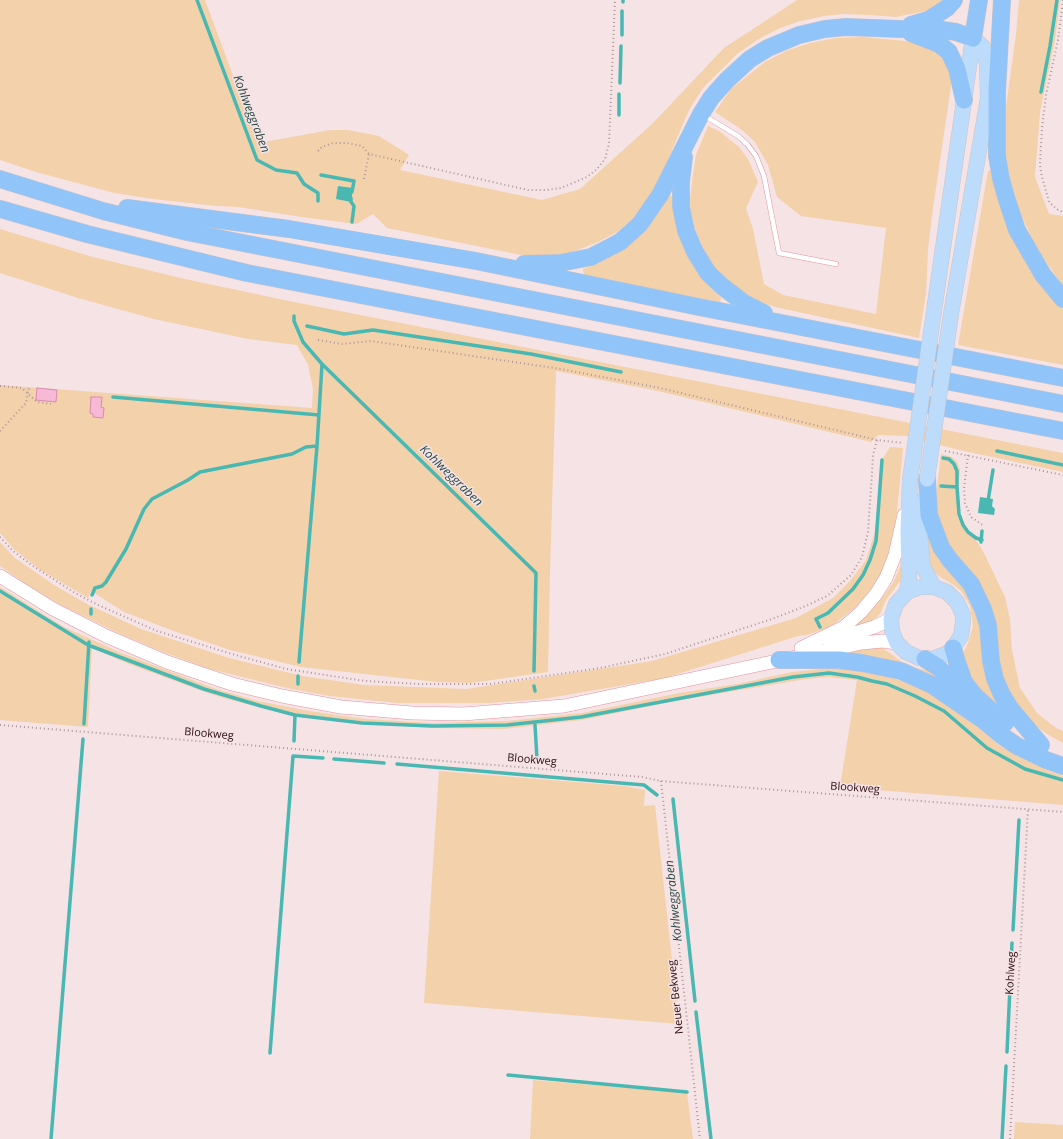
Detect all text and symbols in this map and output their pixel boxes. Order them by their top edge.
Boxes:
water label: Kohlweggraben [230,73,272,155]
water label: Kohlweggraben [417,442,485,510]
street label: Blookweg [184,725,234,743]
street label: Blookweg [507,751,557,769]
street label: Blookweg [830,780,880,796]
water label: Kohlweggraben [663,860,685,942]
street label: Kohlweg [1003,951,1019,995]
street label: Neuer Bekweg [666,959,686,1035]

